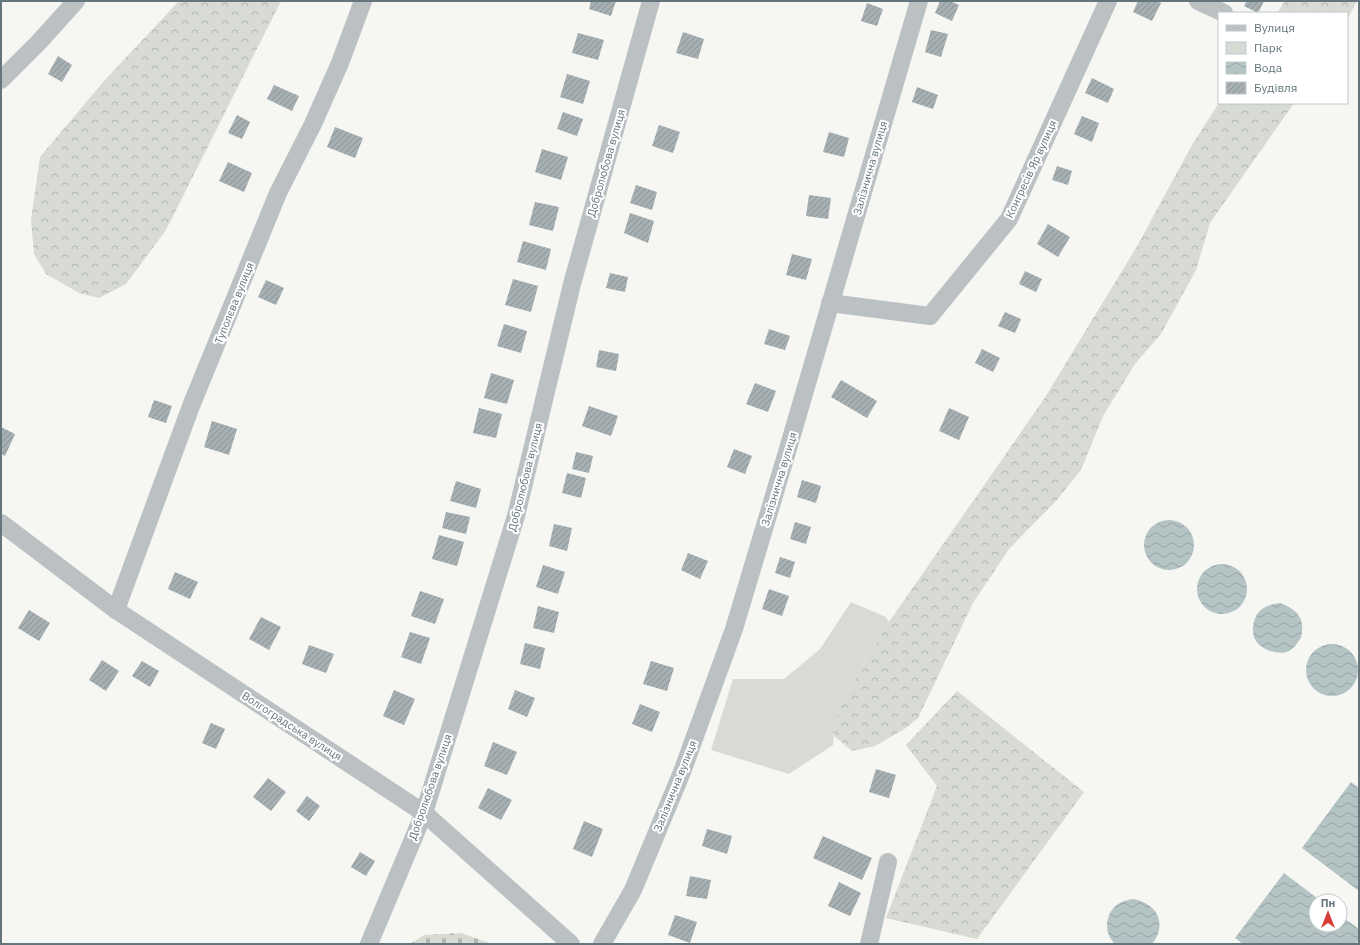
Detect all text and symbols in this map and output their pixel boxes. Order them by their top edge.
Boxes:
legend [1218,12,1348,104]
text: Вулиця [1254,20,1295,35]
text: Парк [1254,40,1283,55]
text: Вода [1254,60,1283,75]
text: Будівля [1254,80,1297,95]
street label: Добролюбова вулиця [584,108,628,218]
street label: Конгресів Яр вулиця [1002,118,1060,220]
street label: Залізнична вулиця [850,119,890,217]
street label: Туполєва вулиця [211,260,257,346]
street label: Добролюбова вулиця [505,421,545,533]
street label: Залізнична вулиця [758,430,800,528]
street label: Волгоградська вулиця [239,688,345,764]
street label: Добролюбова вулиця [405,732,455,842]
street label: Залізнична вулиця [650,738,700,834]
north arrow [1308,893,1348,933]
text: Пн [1321,896,1335,910]

